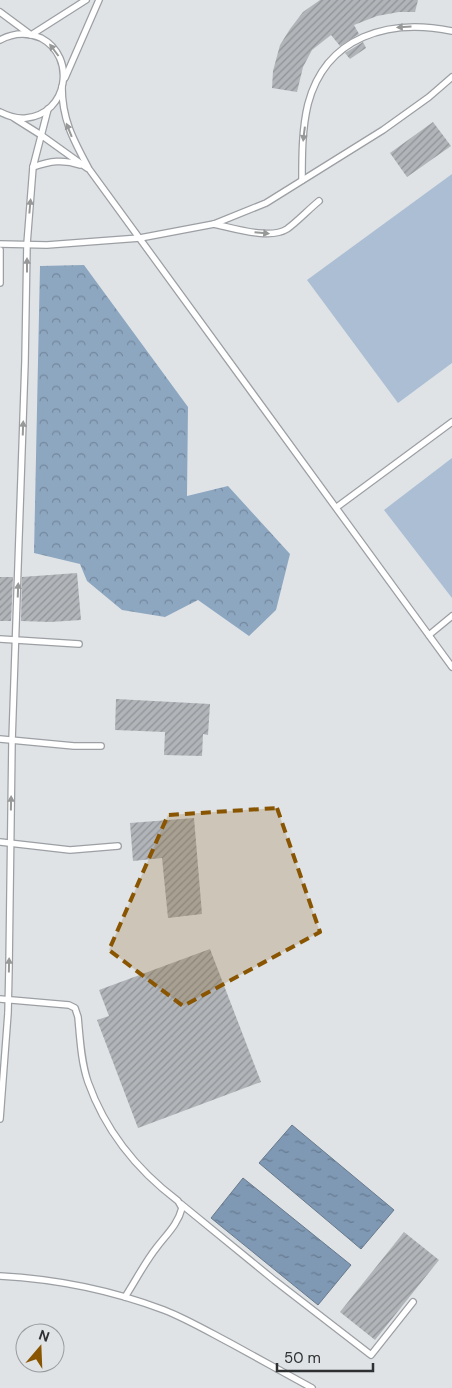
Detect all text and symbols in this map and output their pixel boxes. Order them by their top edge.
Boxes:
one-way arrow [395,23,411,31]
one-way arrow [49,44,59,57]
one-way arrow [65,123,73,137]
one-way arrow [300,126,308,142]
one-way arrow [26,197,34,213]
one-way arrow [255,229,271,237]
one-way arrow [23,257,31,273]
one-way arrow [20,419,28,435]
one-way arrow [15,582,23,598]
one-way arrow [7,794,15,810]
one-way arrow [5,957,13,973]
north arrow [15,1323,65,1373]
text: N [36,1326,52,1346]
scale bar [277,1340,373,1372]
text: 50 m [284,1348,321,1368]

